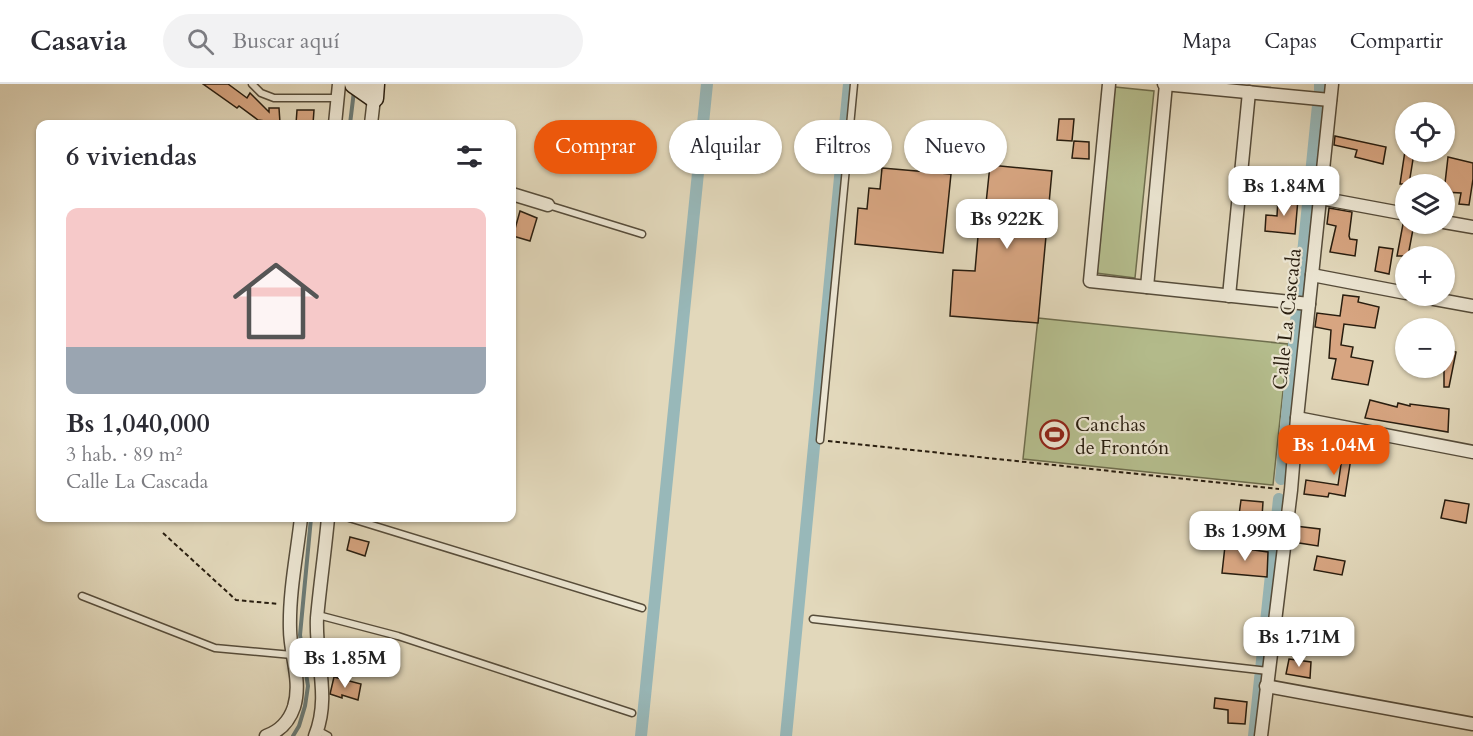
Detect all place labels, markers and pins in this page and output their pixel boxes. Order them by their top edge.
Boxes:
pin: Bs 1.84M [1222,166,1346,217]
pin: Bs 922K [952,199,1062,250]
place label: Canchas de Frontón [1075,411,1170,461]
sports icon: Canchas de Frontón [1038,419,1070,451]
pin: Bs 1.04M [1272,425,1396,476]
pin: Bs 1.99M [1183,511,1307,562]
pin: Bs 1.71M [1237,617,1361,668]
pin: Bs 1.85M [283,638,407,689]

